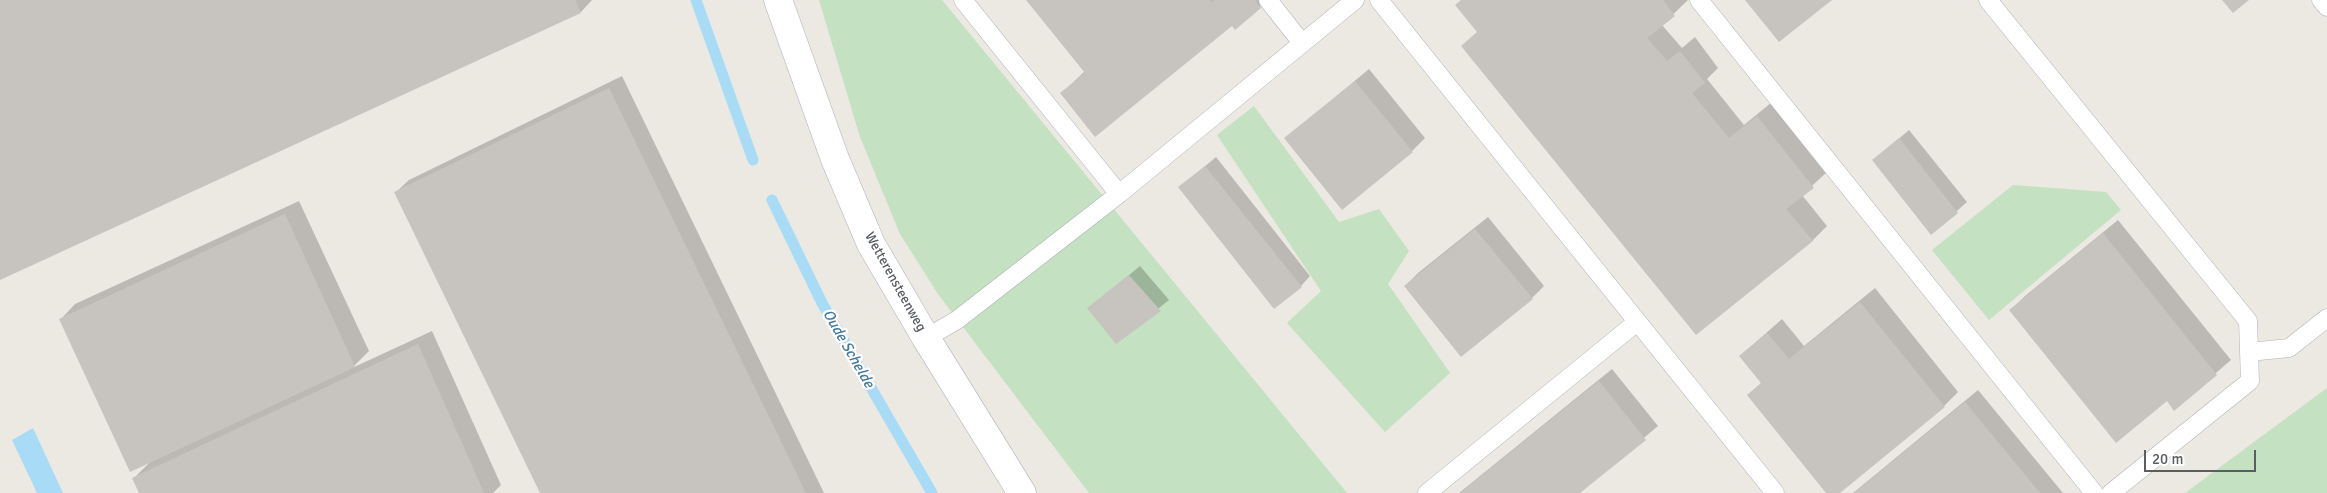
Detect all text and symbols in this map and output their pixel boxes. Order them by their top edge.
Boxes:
street label: Wetterensteenweg [861,229,929,335]
water label: Oude Schelde [818,307,878,391]
scale bar [2147,440,2260,472]
text: 20 m [2152,450,2183,468]

